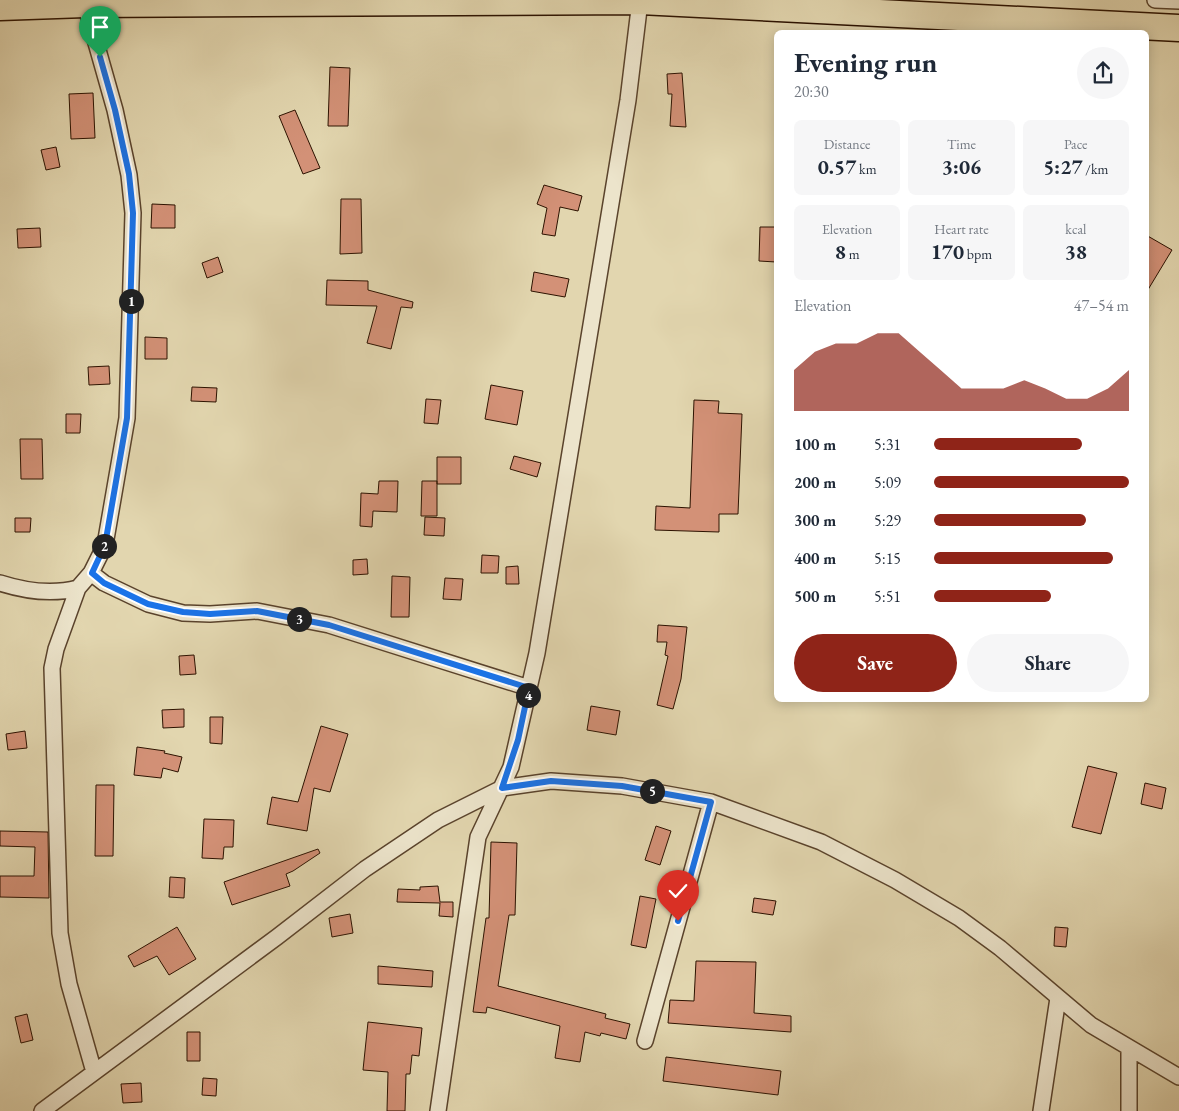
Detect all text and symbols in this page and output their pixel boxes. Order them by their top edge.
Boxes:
pin [79,6,121,57]
icon: arrive [86,13,114,41]
text: Evening run [794,44,937,80]
button: share [1077,47,1129,99]
text: 20:30 [794,81,829,102]
text: Distance [824,135,871,153]
text: Time [947,135,976,153]
text: Pace [1064,135,1088,153]
text: 0.57 [818,153,856,180]
text: 3:06 [942,153,981,180]
text: 5:27 [1043,153,1083,180]
text: km [856,160,877,178]
text: /km [1083,160,1108,178]
text: Elevation [822,220,872,238]
text: Heart rate [934,220,989,238]
text: kcal [1065,220,1086,238]
text: 8 [835,238,846,265]
text: 170 [931,238,964,265]
text: 38 [1065,238,1087,265]
text: m [846,245,860,263]
text: bpm [964,245,992,263]
pin: 1 [118,288,144,314]
text: 1 [128,292,135,310]
text: Elevation [794,295,852,316]
text: 47–54 m [1074,295,1129,316]
text: 100 m [794,434,836,455]
text: 5:31 [874,434,901,455]
text: 200 m [794,472,836,493]
text: 5:09 [874,472,901,493]
text: 300 m [794,510,836,531]
text: 5:29 [874,510,901,531]
pin: 2 [92,534,116,558]
text: 2 [101,537,108,555]
text: 400 m [794,548,836,569]
text: 5:15 [874,548,901,569]
text: 500 m [794,586,836,607]
text: 5:51 [874,586,901,607]
pin: 3 [286,606,312,632]
text: 3 [296,610,303,628]
button: Save [794,634,957,692]
button: Share [967,634,1129,692]
pin: 4 [516,682,540,708]
text: 4 [525,686,532,704]
pin: 5 [640,778,664,804]
text: 5 [649,782,656,800]
pin [657,870,699,921]
icon: check [664,877,692,905]

